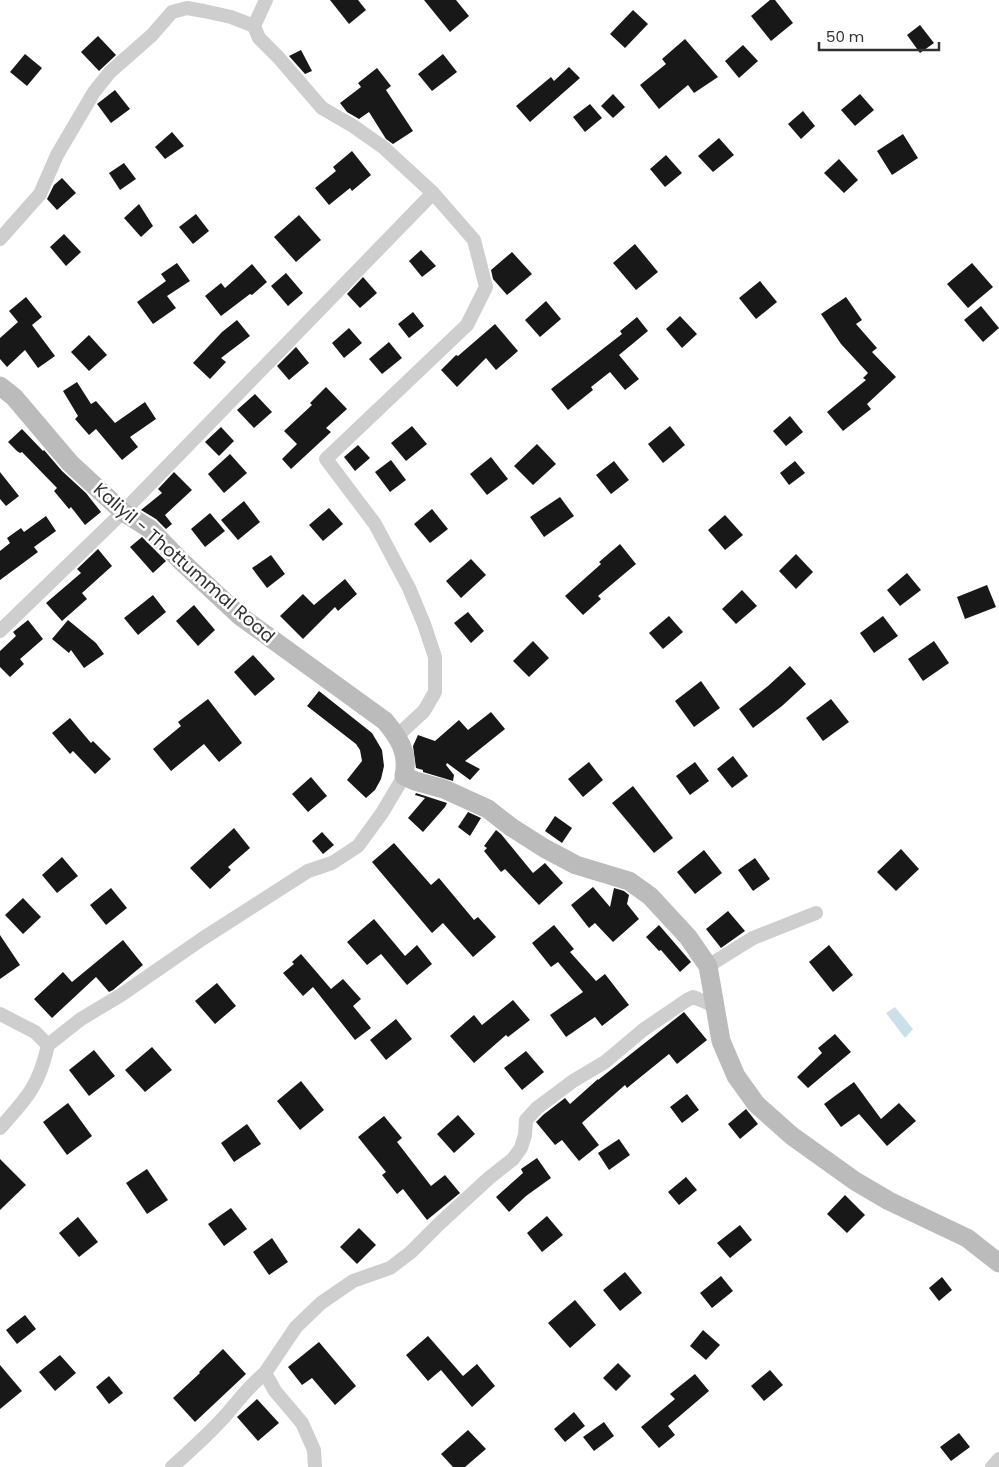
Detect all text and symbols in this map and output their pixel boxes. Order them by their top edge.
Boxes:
scale bar [819,20,939,52]
text: 50 m [826,26,864,47]
street label: Kaliyil - Thottummal Road [88,477,280,648]

